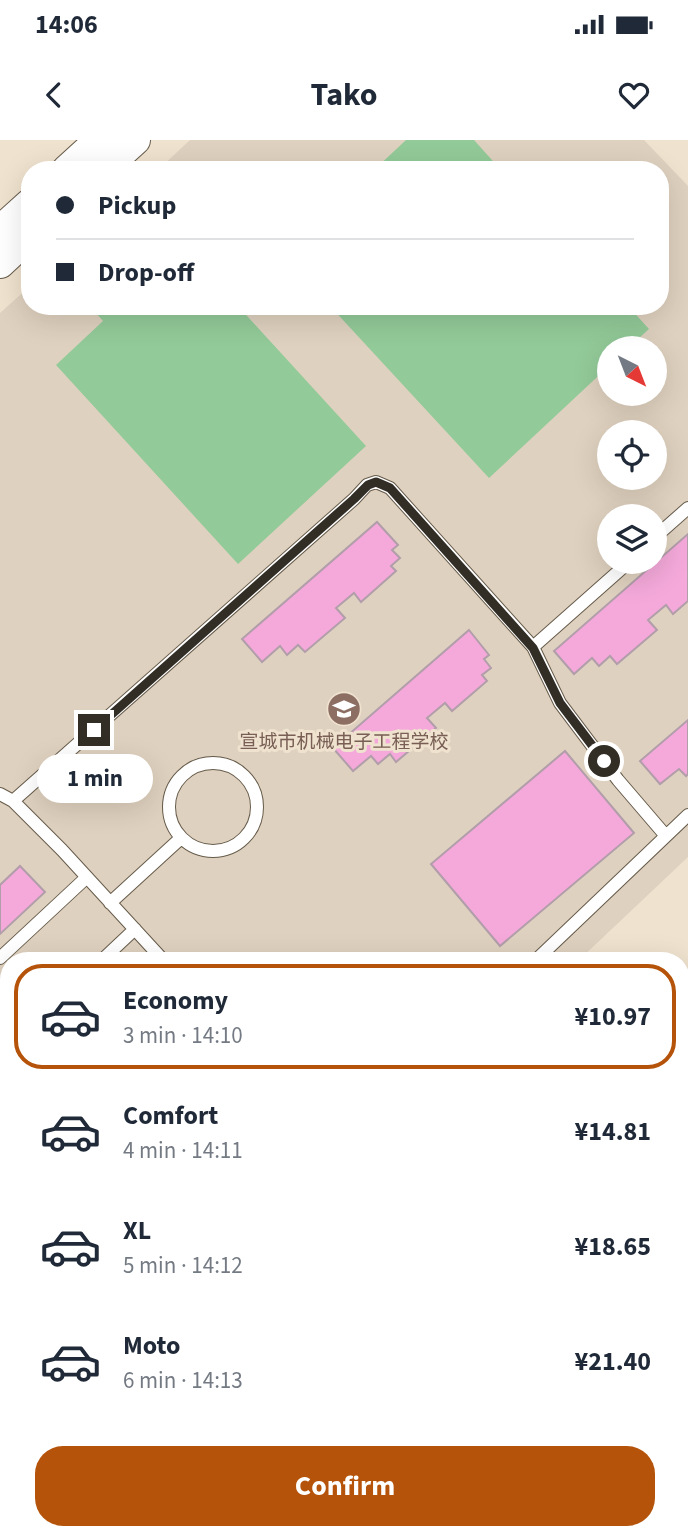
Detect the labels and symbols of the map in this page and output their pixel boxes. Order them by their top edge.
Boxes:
north arrow [597,336,667,406]
school or university icon: 宣城市机械电子工程学校 [325,690,363,728]
route end [78,714,110,746]
place label: 宣城市机械电子工程学校 [239,729,449,756]
route start [588,745,620,777]
callout: 1 min [36,754,152,804]

